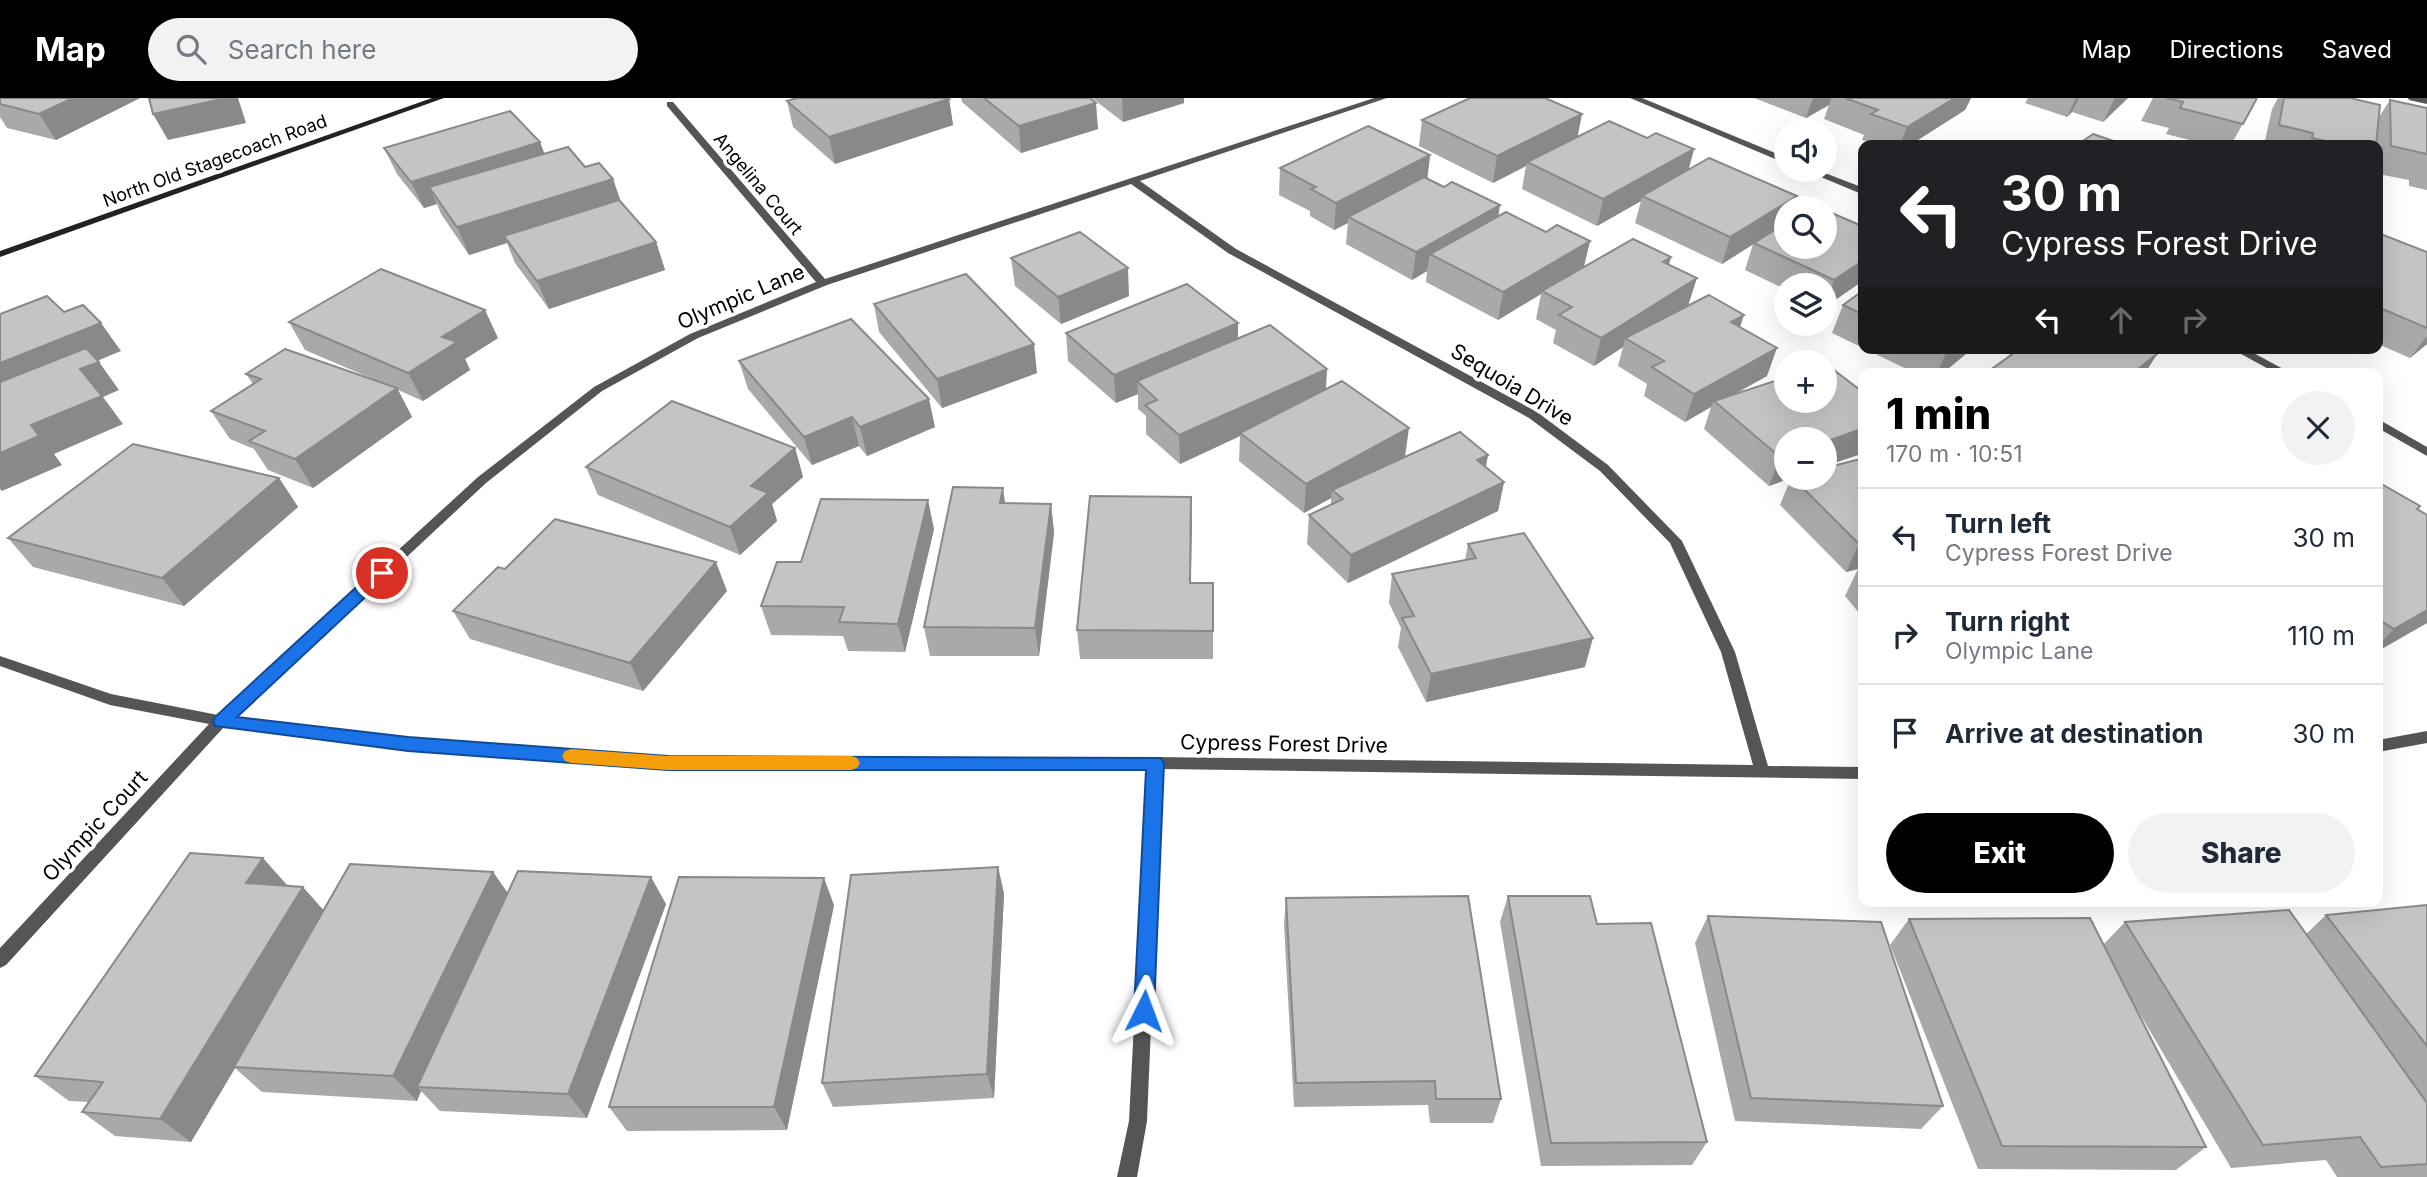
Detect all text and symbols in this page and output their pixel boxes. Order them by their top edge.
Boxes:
search box [148,18,638,81]
text: Map [35,29,106,69]
icon: search [172,30,210,68]
text: Search here [228,34,376,65]
text: Map [2082,35,2131,64]
text: Directions [2169,35,2284,64]
text: Saved [2322,35,2392,64]
street label: North Old Stagecoach Road [100,110,330,211]
map controls [1774,119,1837,490]
button: sound [1774,119,1837,182]
street label: Angelina Court [710,128,807,239]
text: 30 m [2001,164,2122,223]
icon: left [1886,168,1977,259]
button: search [1774,196,1837,259]
text: Cypress Forest Drive [2001,224,2318,263]
street label: Olympic Lane [674,259,808,335]
button: layers [1774,273,1837,336]
icon: left [2029,301,2067,339]
icon: ahead [2102,301,2140,339]
icon: right [2175,301,2213,339]
street label: Sequoia Drive [1446,338,1578,431]
button: + [1774,350,1837,413]
text: 1 min [1886,388,1991,439]
button: close [2281,391,2355,465]
button: − [1774,427,1837,490]
text: 170 m · 10:51 [1886,440,2023,468]
text: Turn left [1945,508,2051,539]
icon: left [1886,518,1924,556]
text: 30 m [2292,522,2355,553]
text: Cypress Forest Drive [1945,539,2173,567]
pin [352,543,412,603]
icon: arrive [363,554,401,592]
text: Turn right [1945,606,2070,637]
icon: right [1886,616,1924,654]
text: 110 m [2287,620,2355,651]
text: Olympic Lane [1945,637,2094,665]
icon: arrive [1886,714,1924,752]
text: Arrive at destination [1945,718,2204,749]
text: 30 m [2292,718,2355,749]
street label: Cypress Forest Drive [1180,729,1388,758]
street label: Olympic Court [37,765,153,886]
button: Exit [1886,813,2114,893]
button: Share [2128,813,2355,893]
position arrow [1107,974,1181,1048]

